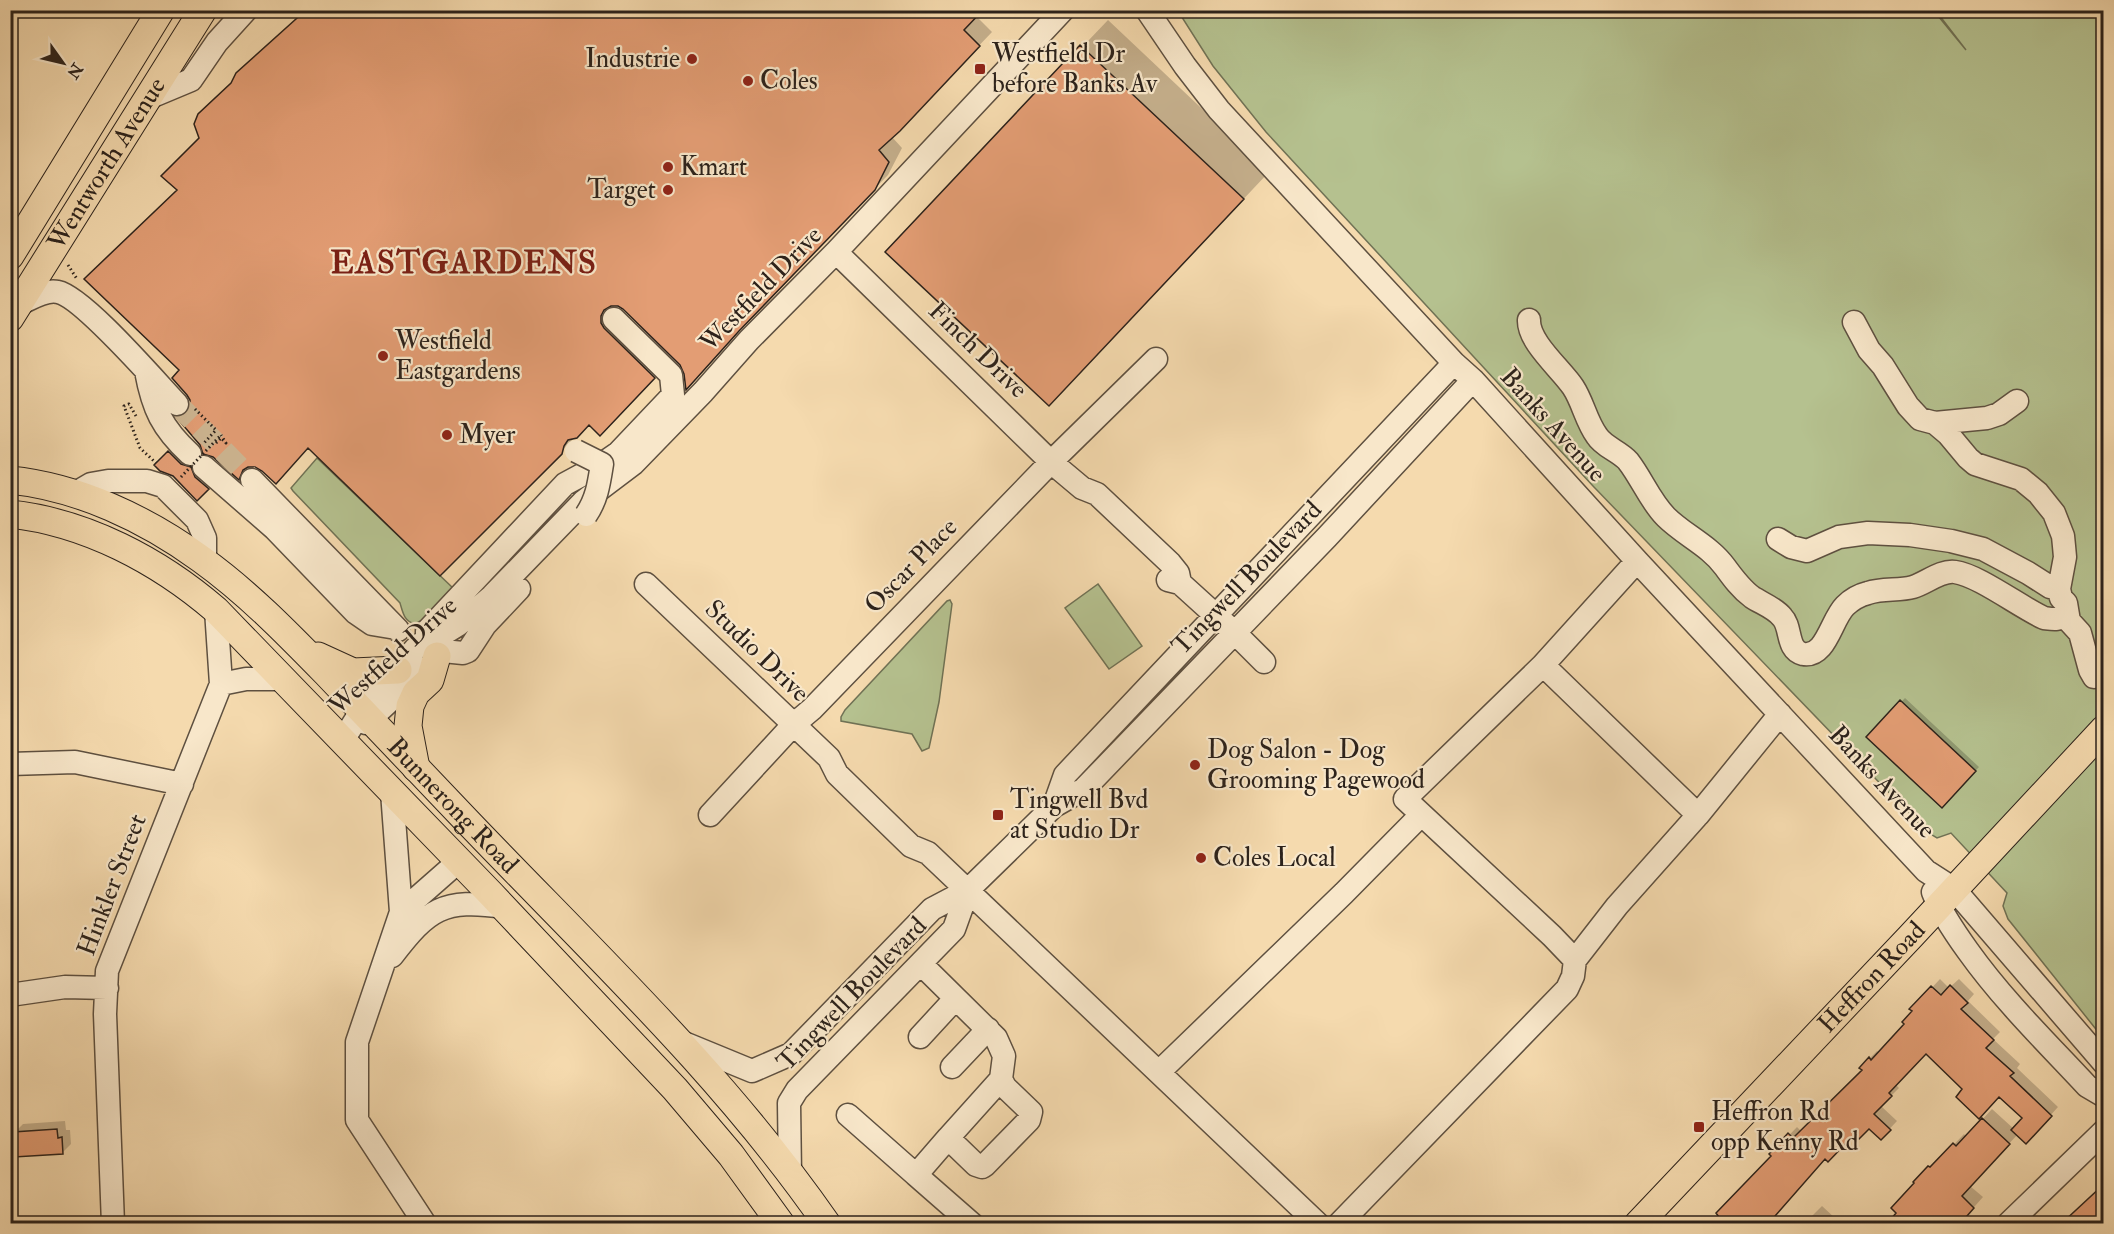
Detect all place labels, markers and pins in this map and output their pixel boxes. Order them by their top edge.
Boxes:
place label: Westfield Dr before Banks Av [991,38,1158,100]
place label: Industrie [585,43,680,75]
marker: Industrie [685,52,699,66]
marker: Westfield Dr before Banks Av [973,62,987,76]
place label: Coles [760,65,818,97]
marker: Coles [741,74,755,88]
place label: Kmart [680,151,747,183]
marker: Kmart [661,160,675,174]
place label: Target [587,174,656,206]
marker: Target [661,183,675,197]
place label: Westfield Eastgardens [394,325,521,387]
marker: Westfield Eastgardens [376,349,390,363]
place label: Myer [459,419,516,451]
marker: Myer [440,428,454,442]
place label: Dog Salon - Dog Grooming Pagewood [1207,734,1425,796]
marker: Dog Salon - Dog Grooming Pagewood [1188,758,1202,772]
place label: Tingwell Bvd at Studio Dr [1010,784,1148,846]
marker: Tingwell Bvd at Studio Dr [991,808,1005,822]
place label: Coles Local [1213,842,1336,874]
marker: Coles Local [1194,851,1208,865]
place label: Heffron Rd opp Kenny Rd [1711,1096,1859,1159]
marker: Heffron Rd opp Kenny Rd [1692,1120,1706,1134]

